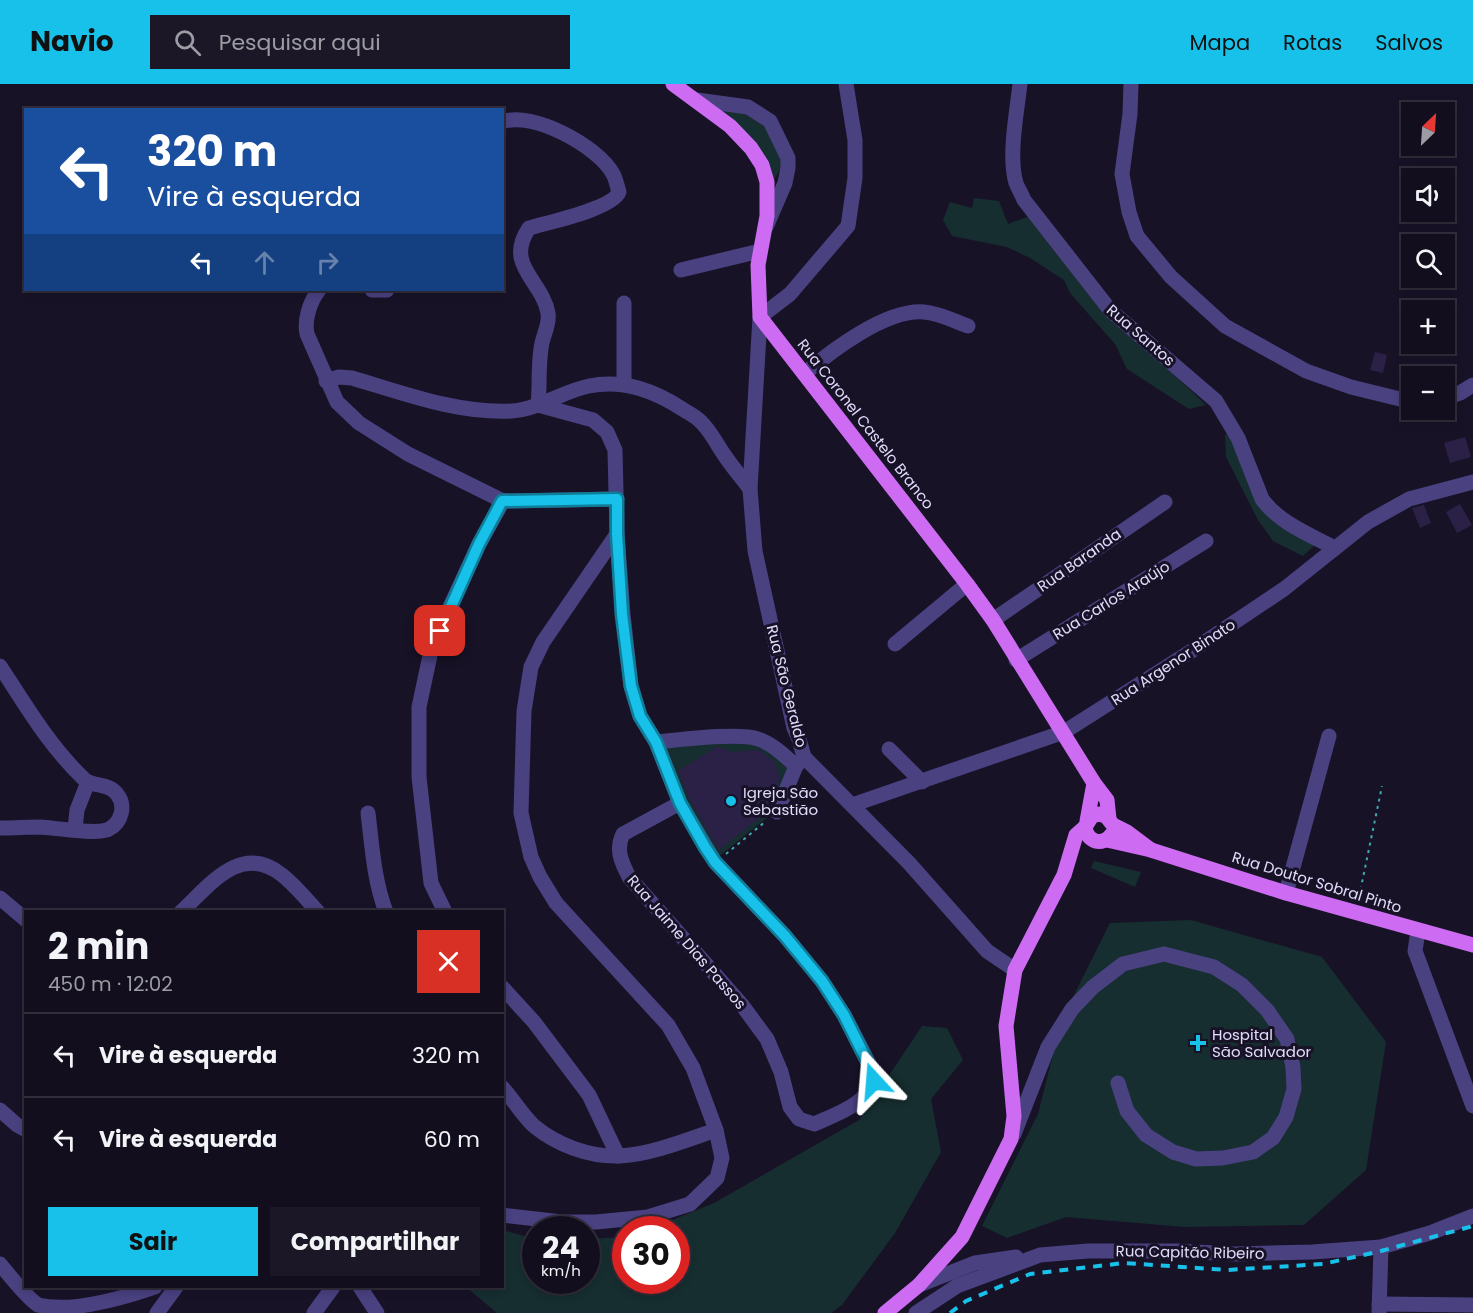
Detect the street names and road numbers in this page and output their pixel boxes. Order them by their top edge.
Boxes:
street label: Rua Santos [1102,299,1180,371]
street label: Rua Coronel Castelo Branco [793,335,939,513]
street label: Rua Baranda [1033,523,1125,597]
street label: Rua Carlos Araújo [1049,556,1173,644]
street label: Rua Argenor Binato [1107,614,1239,710]
street label: Rua São Geraldo [762,623,812,749]
street label: Rua Doutor Sobral Pinto [1230,846,1404,918]
street label: Rua Jaime Dias Passos [623,870,751,1014]
street label: Rua Capitão Ribeiro [1115,1240,1265,1264]

